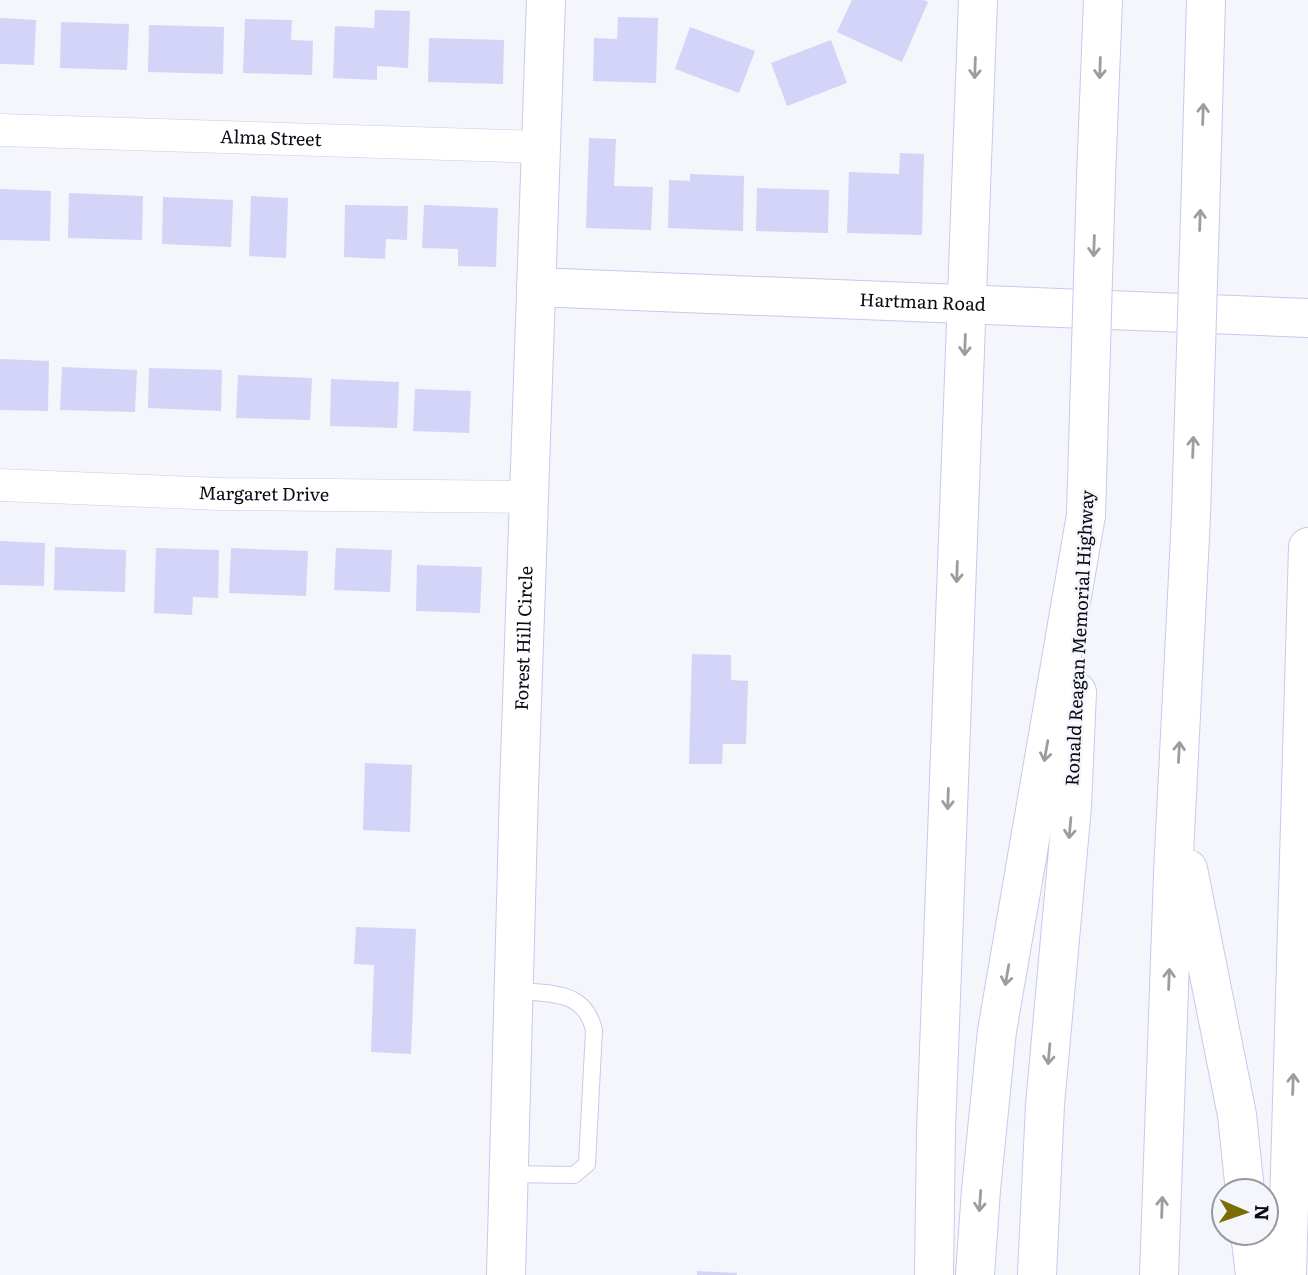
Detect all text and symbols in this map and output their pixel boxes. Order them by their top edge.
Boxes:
one-way arrow [969,56,982,79]
one-way arrow [1094,56,1107,79]
one-way arrow [1196,103,1210,126]
street label: Alma Street [220,122,323,152]
one-way arrow [1193,209,1207,232]
one-way arrow [1087,234,1100,257]
street label: Hartman Road [859,285,986,317]
one-way arrow [959,333,972,356]
one-way arrow [1187,436,1200,459]
street label: Margaret Drive [198,478,329,507]
street label: Ronald Reagan Memorial Highway [1057,489,1100,787]
one-way arrow [950,560,963,583]
street label: Forest Hill Circle [507,565,539,711]
one-way arrow [1039,739,1052,762]
one-way arrow [1173,741,1186,764]
one-way arrow [942,787,955,810]
one-way arrow [1063,816,1076,838]
one-way arrow [1000,963,1013,986]
one-way arrow [1163,968,1176,991]
one-way arrow [1043,1042,1056,1065]
one-way arrow [1286,1073,1299,1096]
north arrow [1210,1177,1280,1247]
one-way arrow [973,1189,986,1212]
one-way arrow [1155,1196,1168,1219]
text: N [1249,1204,1277,1221]

